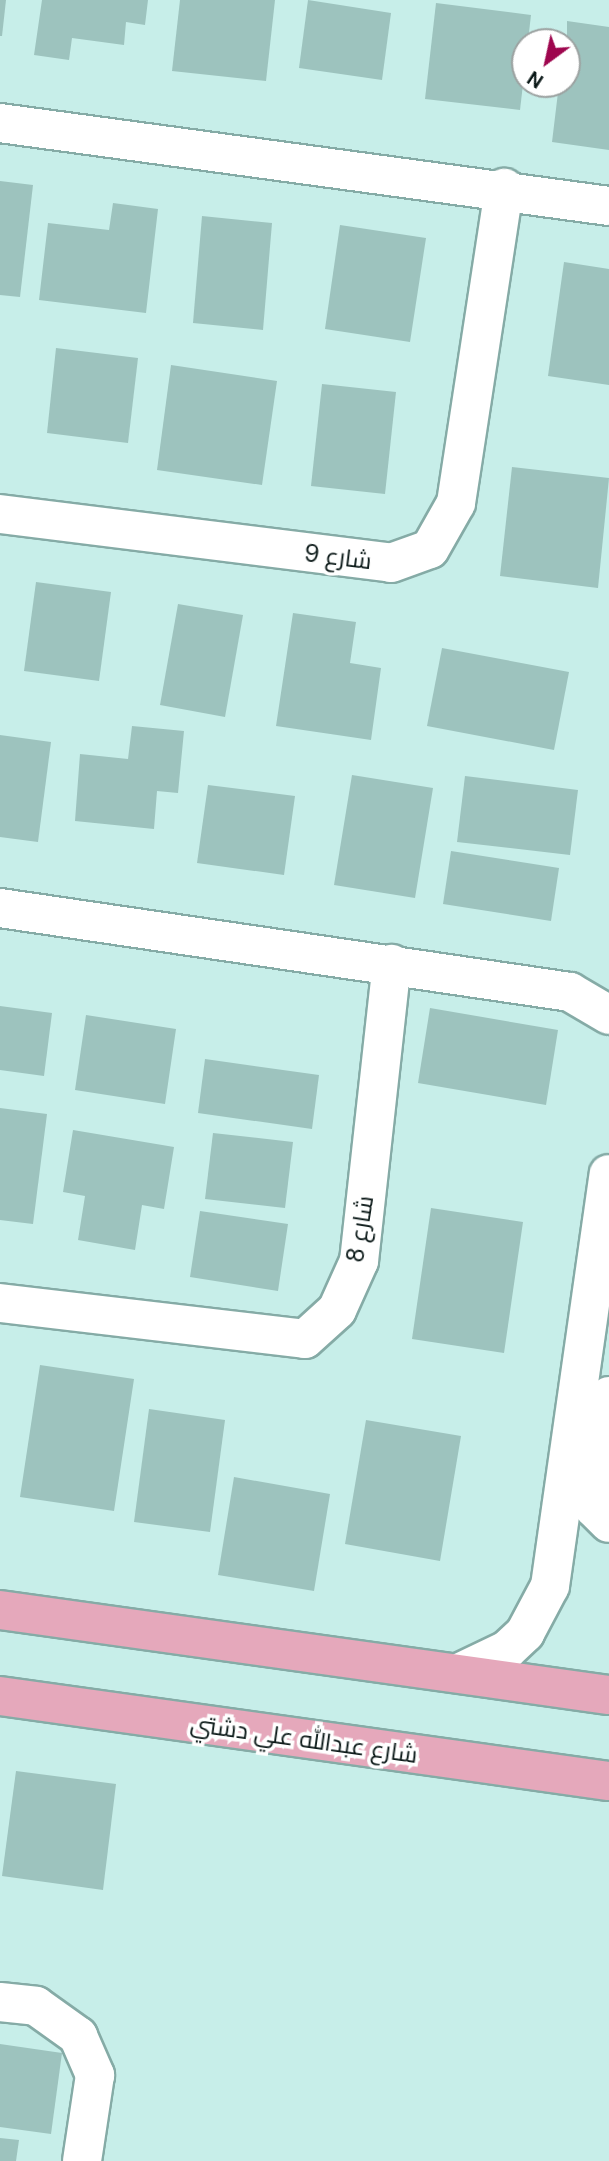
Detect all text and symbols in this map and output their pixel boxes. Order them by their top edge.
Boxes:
north arrow [511,28,581,98]
text: N [523,65,548,94]
street label: شارع 9 [303,539,373,575]
street label: شارع 8 [341,1193,379,1265]
street label: شارع عبدالله علي دشتي [189,1709,419,1769]

